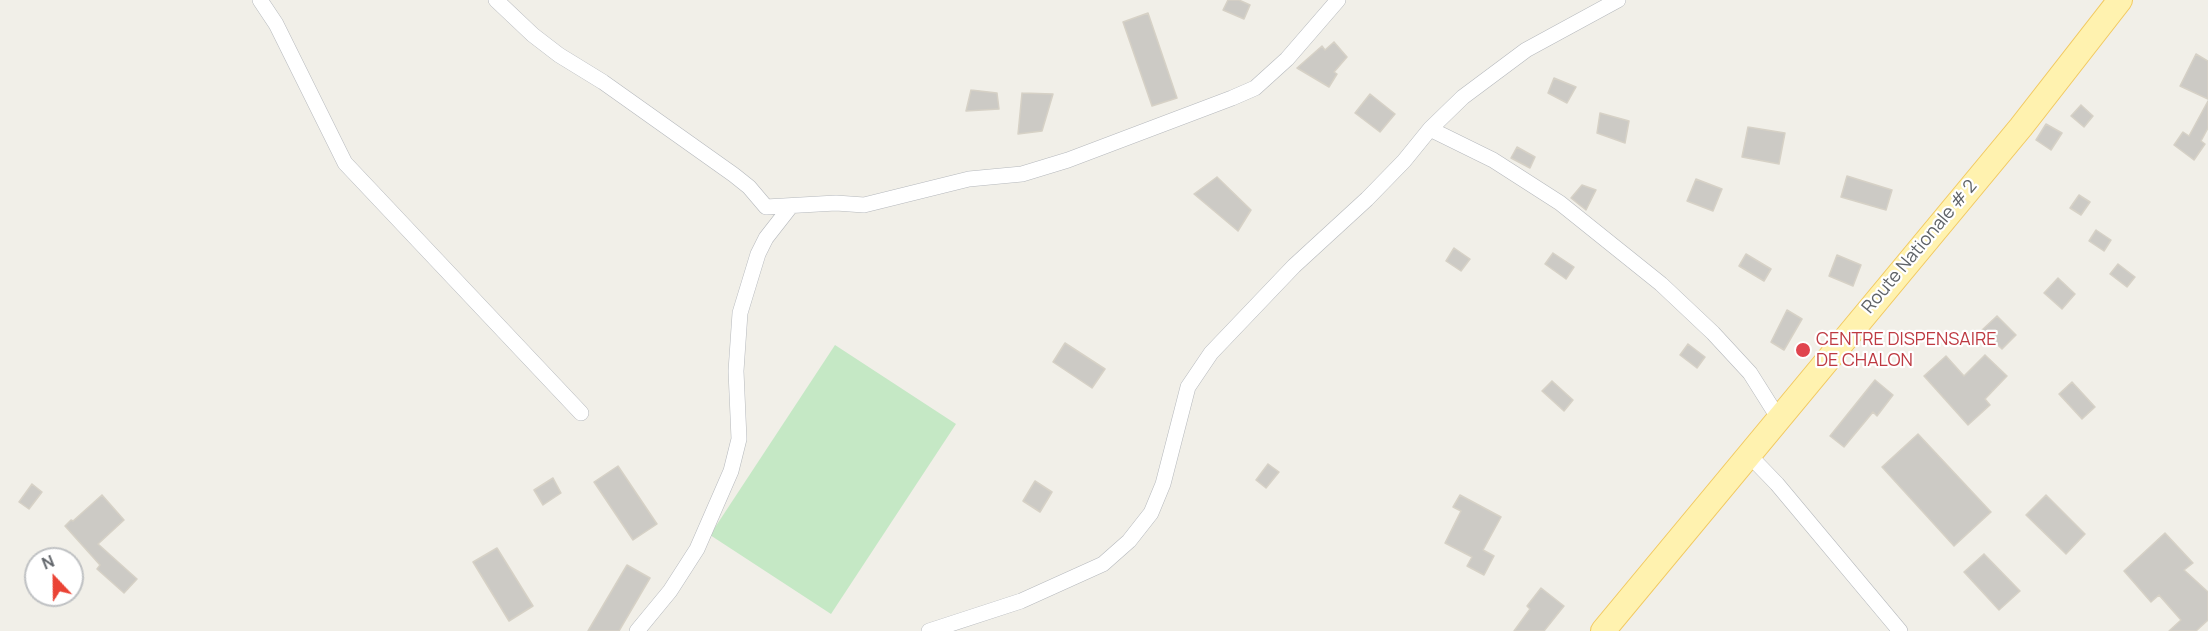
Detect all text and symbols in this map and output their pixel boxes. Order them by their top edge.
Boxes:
street label: Route Nationale # 2 [1858,176,1982,318]
place label: CENTRE DISPENSAIRE DE CHALON [1816,329,1997,372]
marker: CENTRE DISPENSAIRE DE CHALON [1794,341,1812,359]
north arrow [24,547,84,607]
text: N [39,550,57,575]

